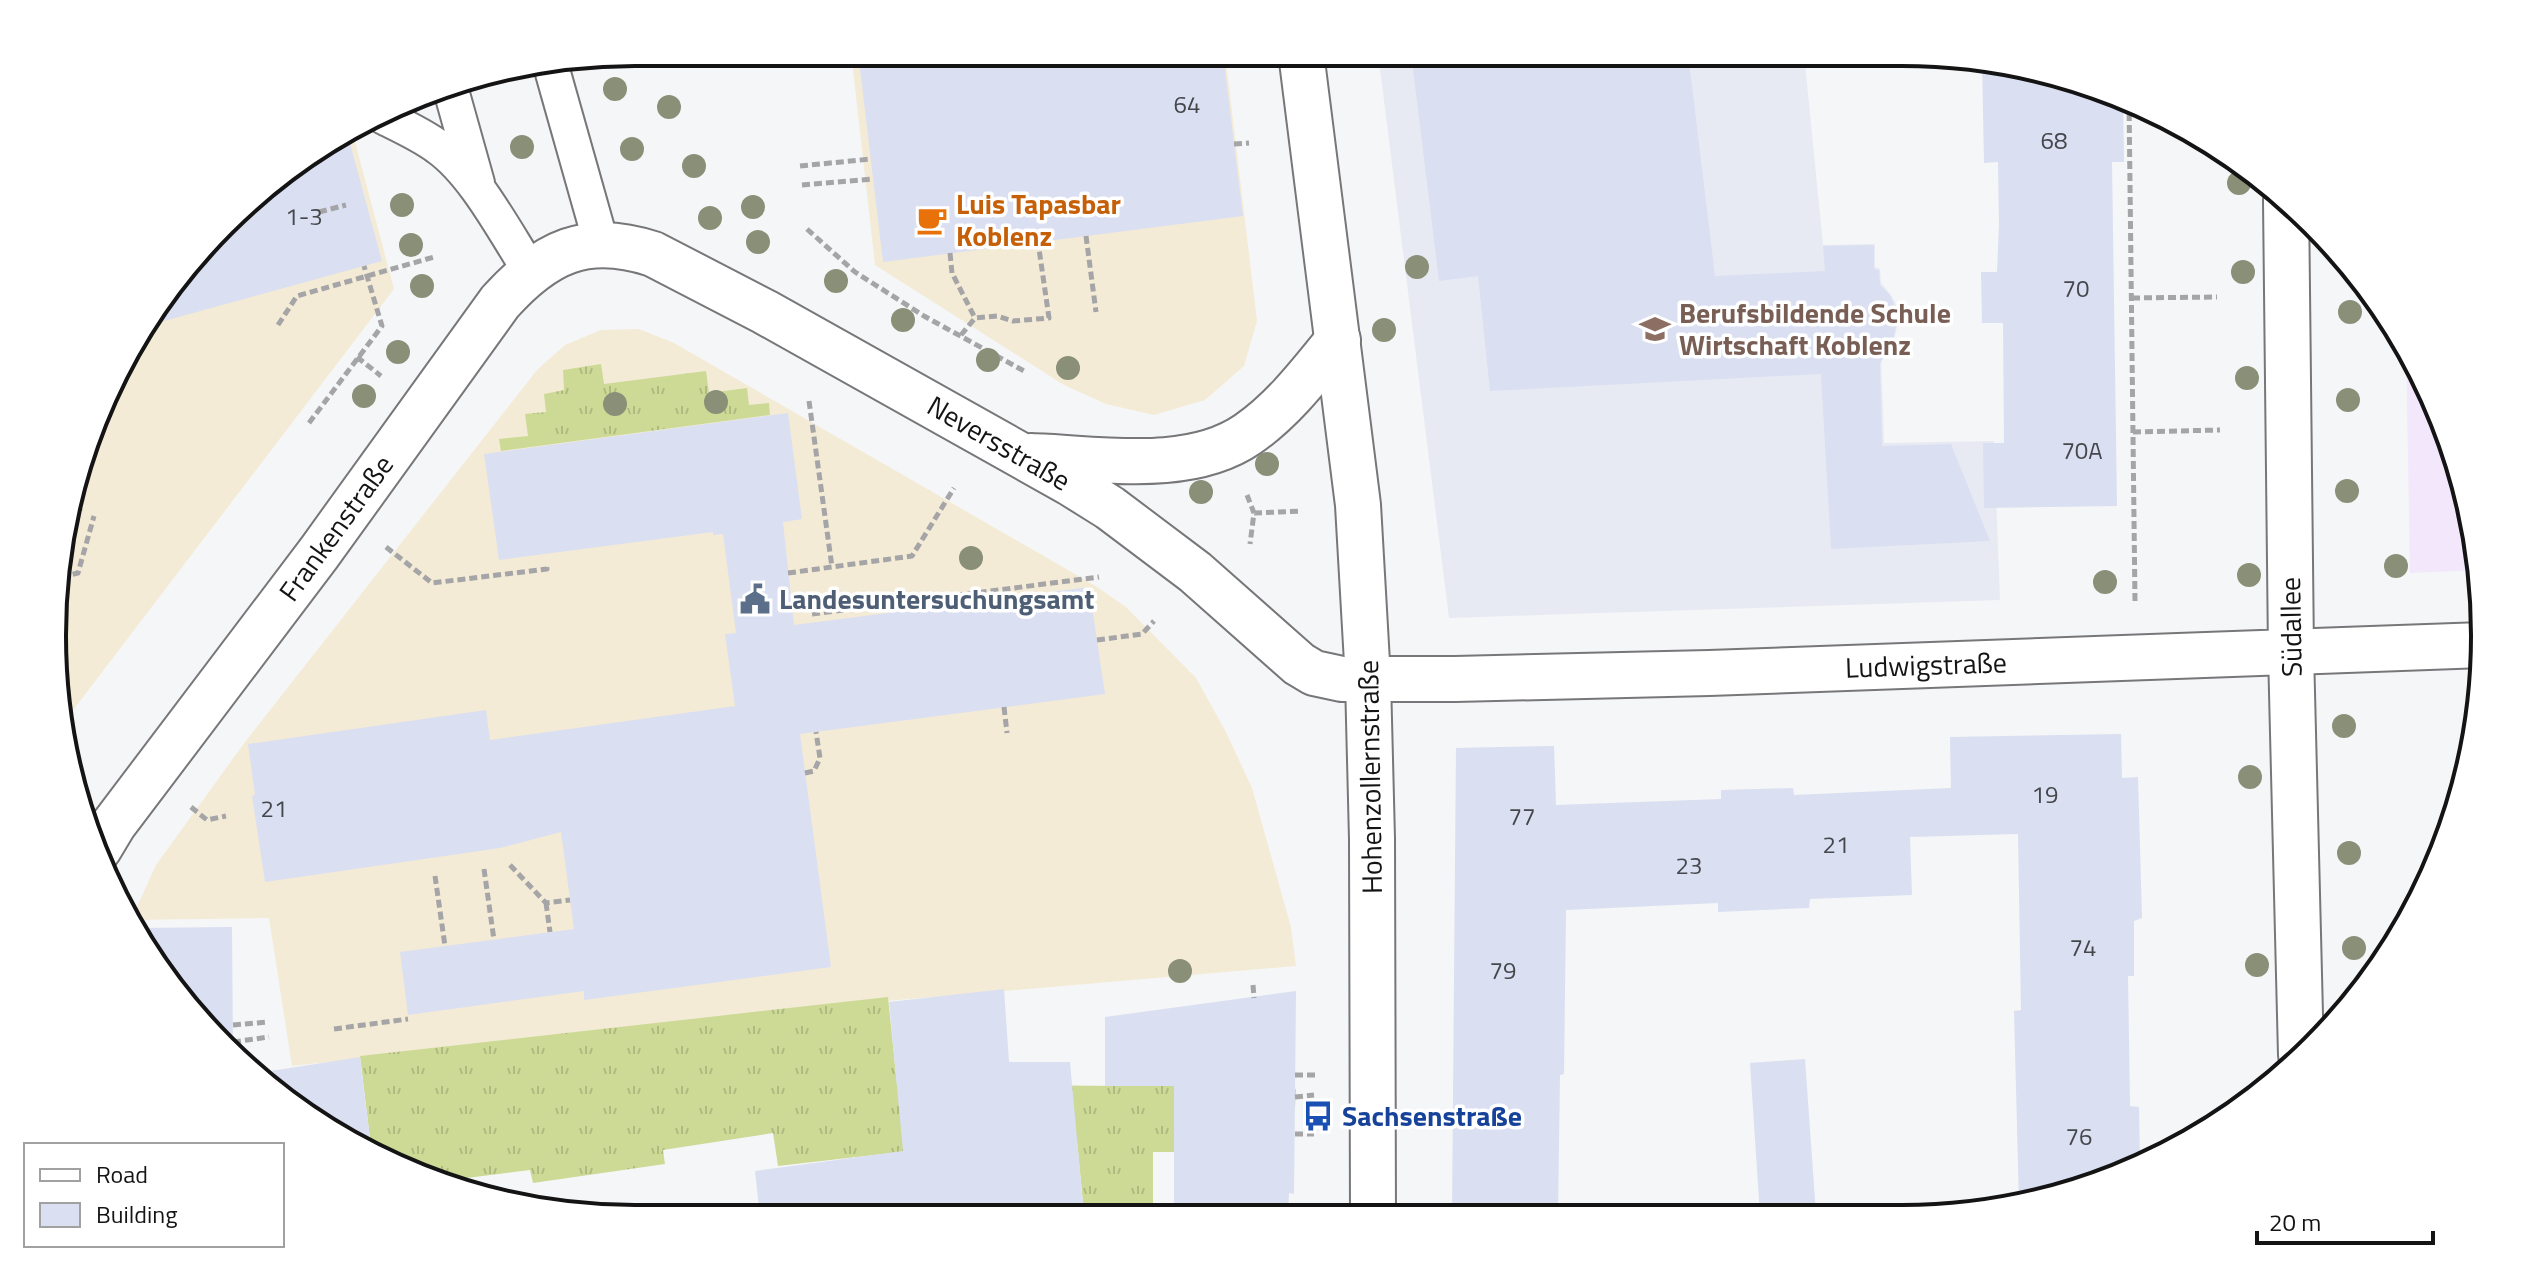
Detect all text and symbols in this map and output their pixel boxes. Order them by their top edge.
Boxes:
house number: 64 [1174,86,1200,122]
house number: 68 [2041,122,2067,158]
place label: Luis Tapasbar Koblenz [956,182,1121,257]
house number: 1-3 [285,198,323,234]
cafe icon: Luis Tapasbar Koblenz [915,203,949,237]
house number: 70 [2063,270,2089,306]
place label: Berufsbildende Schule Wirtschaft Koblenz [1679,291,1951,366]
school or university icon: Berufsbildende Schule Wirtschaft Koblenz [1638,312,1672,346]
street label: Neversstraße [919,384,1079,501]
house number: 70A [2061,432,2103,468]
street label: Frankenstraße [268,446,404,610]
place label: Landesuntersuchungsamt [779,577,1095,620]
street label: Südallee [2268,577,2313,677]
public building icon: Landesuntersuchungsamt [738,582,772,616]
street label: Ludwigstraße [1844,640,2007,689]
street label: Hohenzollernstraße [1346,660,1393,894]
house number: 19 [2032,776,2058,812]
house number: 21 [261,790,287,826]
house number: 77 [1509,798,1535,834]
house number: 21 [1823,826,1849,862]
house number: 23 [1676,847,1702,883]
house number: 74 [2070,929,2096,965]
house number: 79 [1490,952,1516,988]
place label: Sachsenstraße [1342,1094,1522,1137]
bus stop icon: Sachsenstraße [1301,1099,1335,1133]
house number: 76 [2066,1118,2092,1154]
legend [24,1143,284,1247]
text: Road [96,1156,148,1192]
scale bar [2257,1195,2433,1245]
text: Building [96,1196,178,1232]
text: 20 m [2269,1204,2321,1240]

